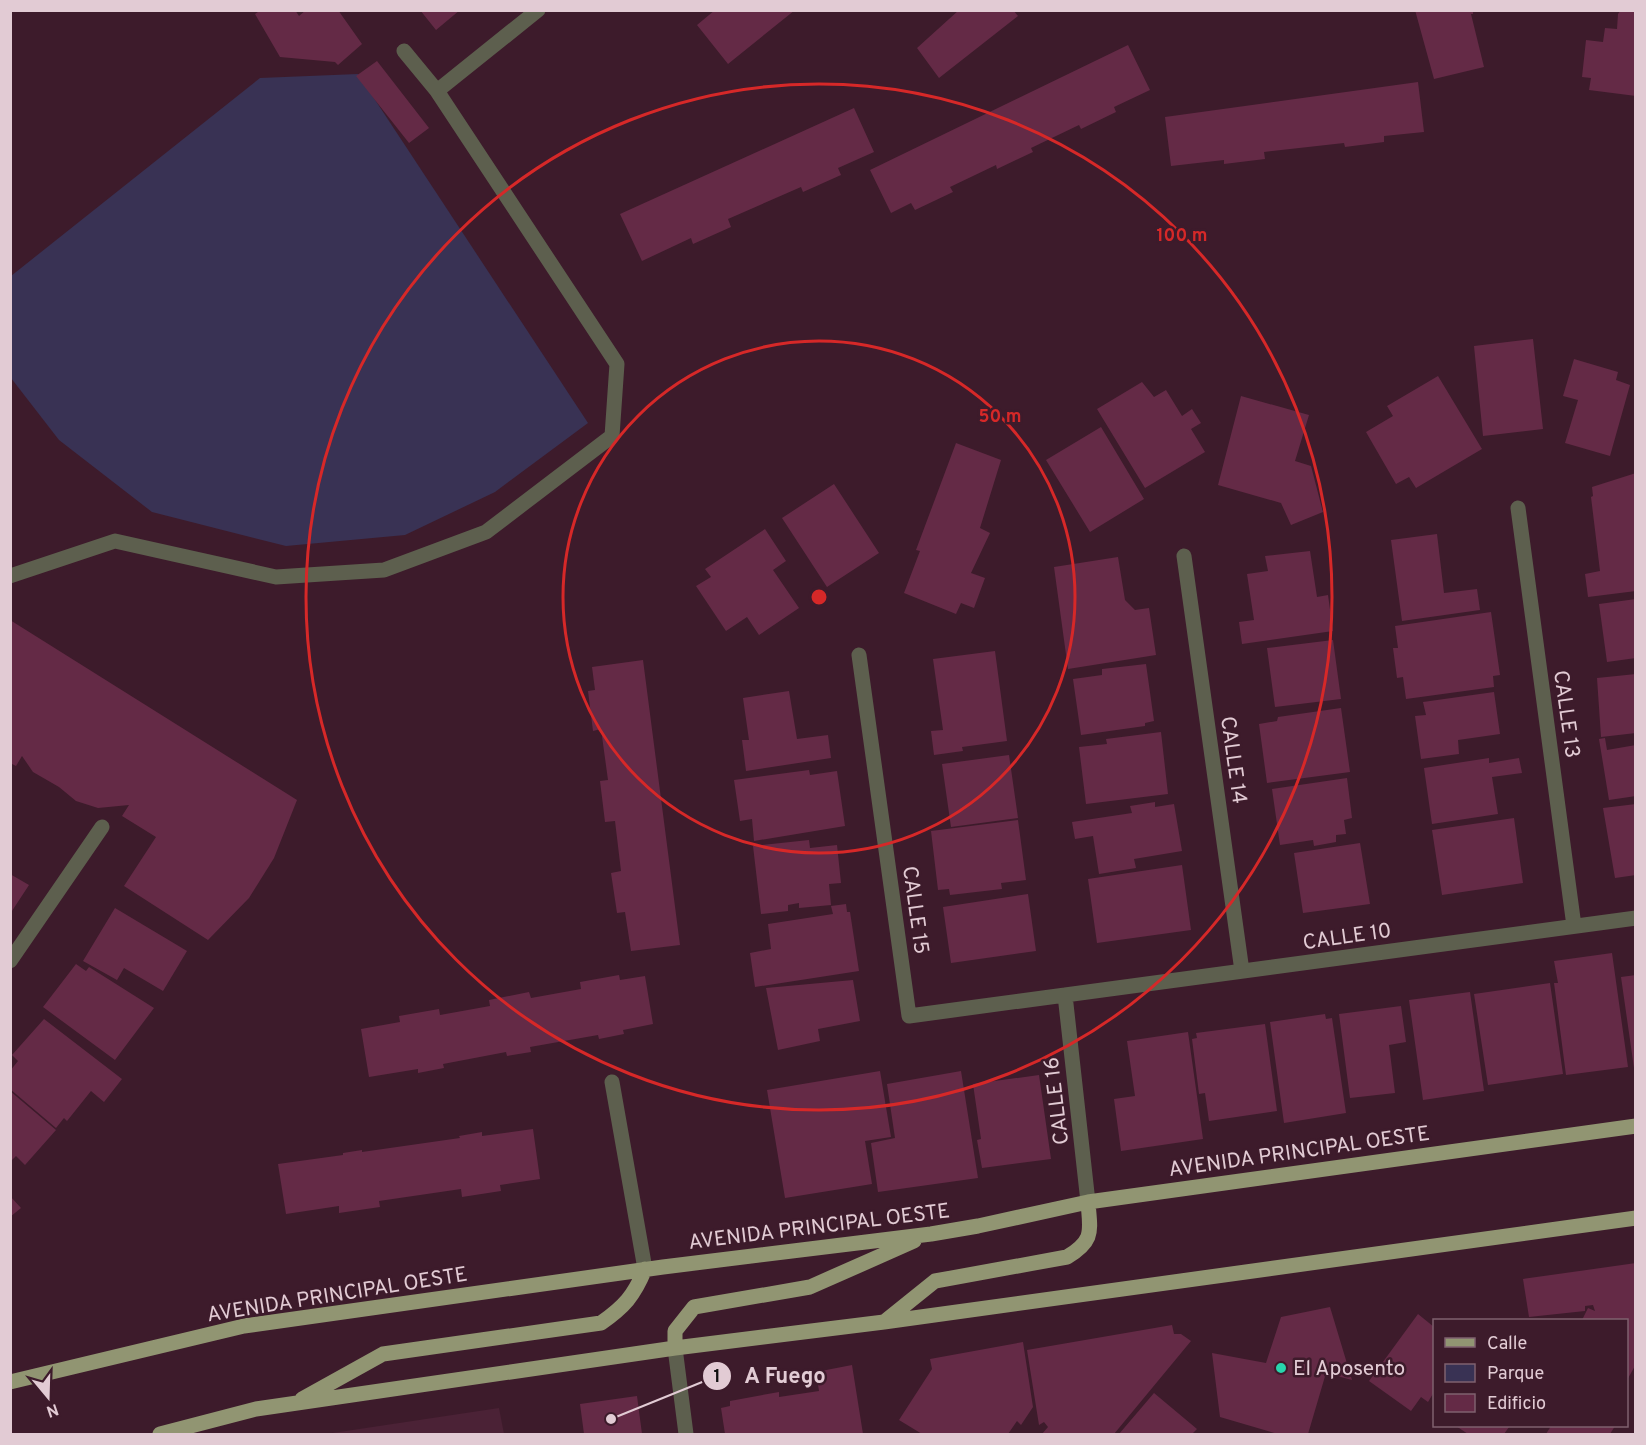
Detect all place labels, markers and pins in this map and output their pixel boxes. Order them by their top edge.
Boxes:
centre of rings [809,587,829,607]
callout: A Fuego [702,1356,839,1396]
place label: El Aposento [1293,1356,1405,1383]
marker: El Aposento [1274,1361,1288,1375]

